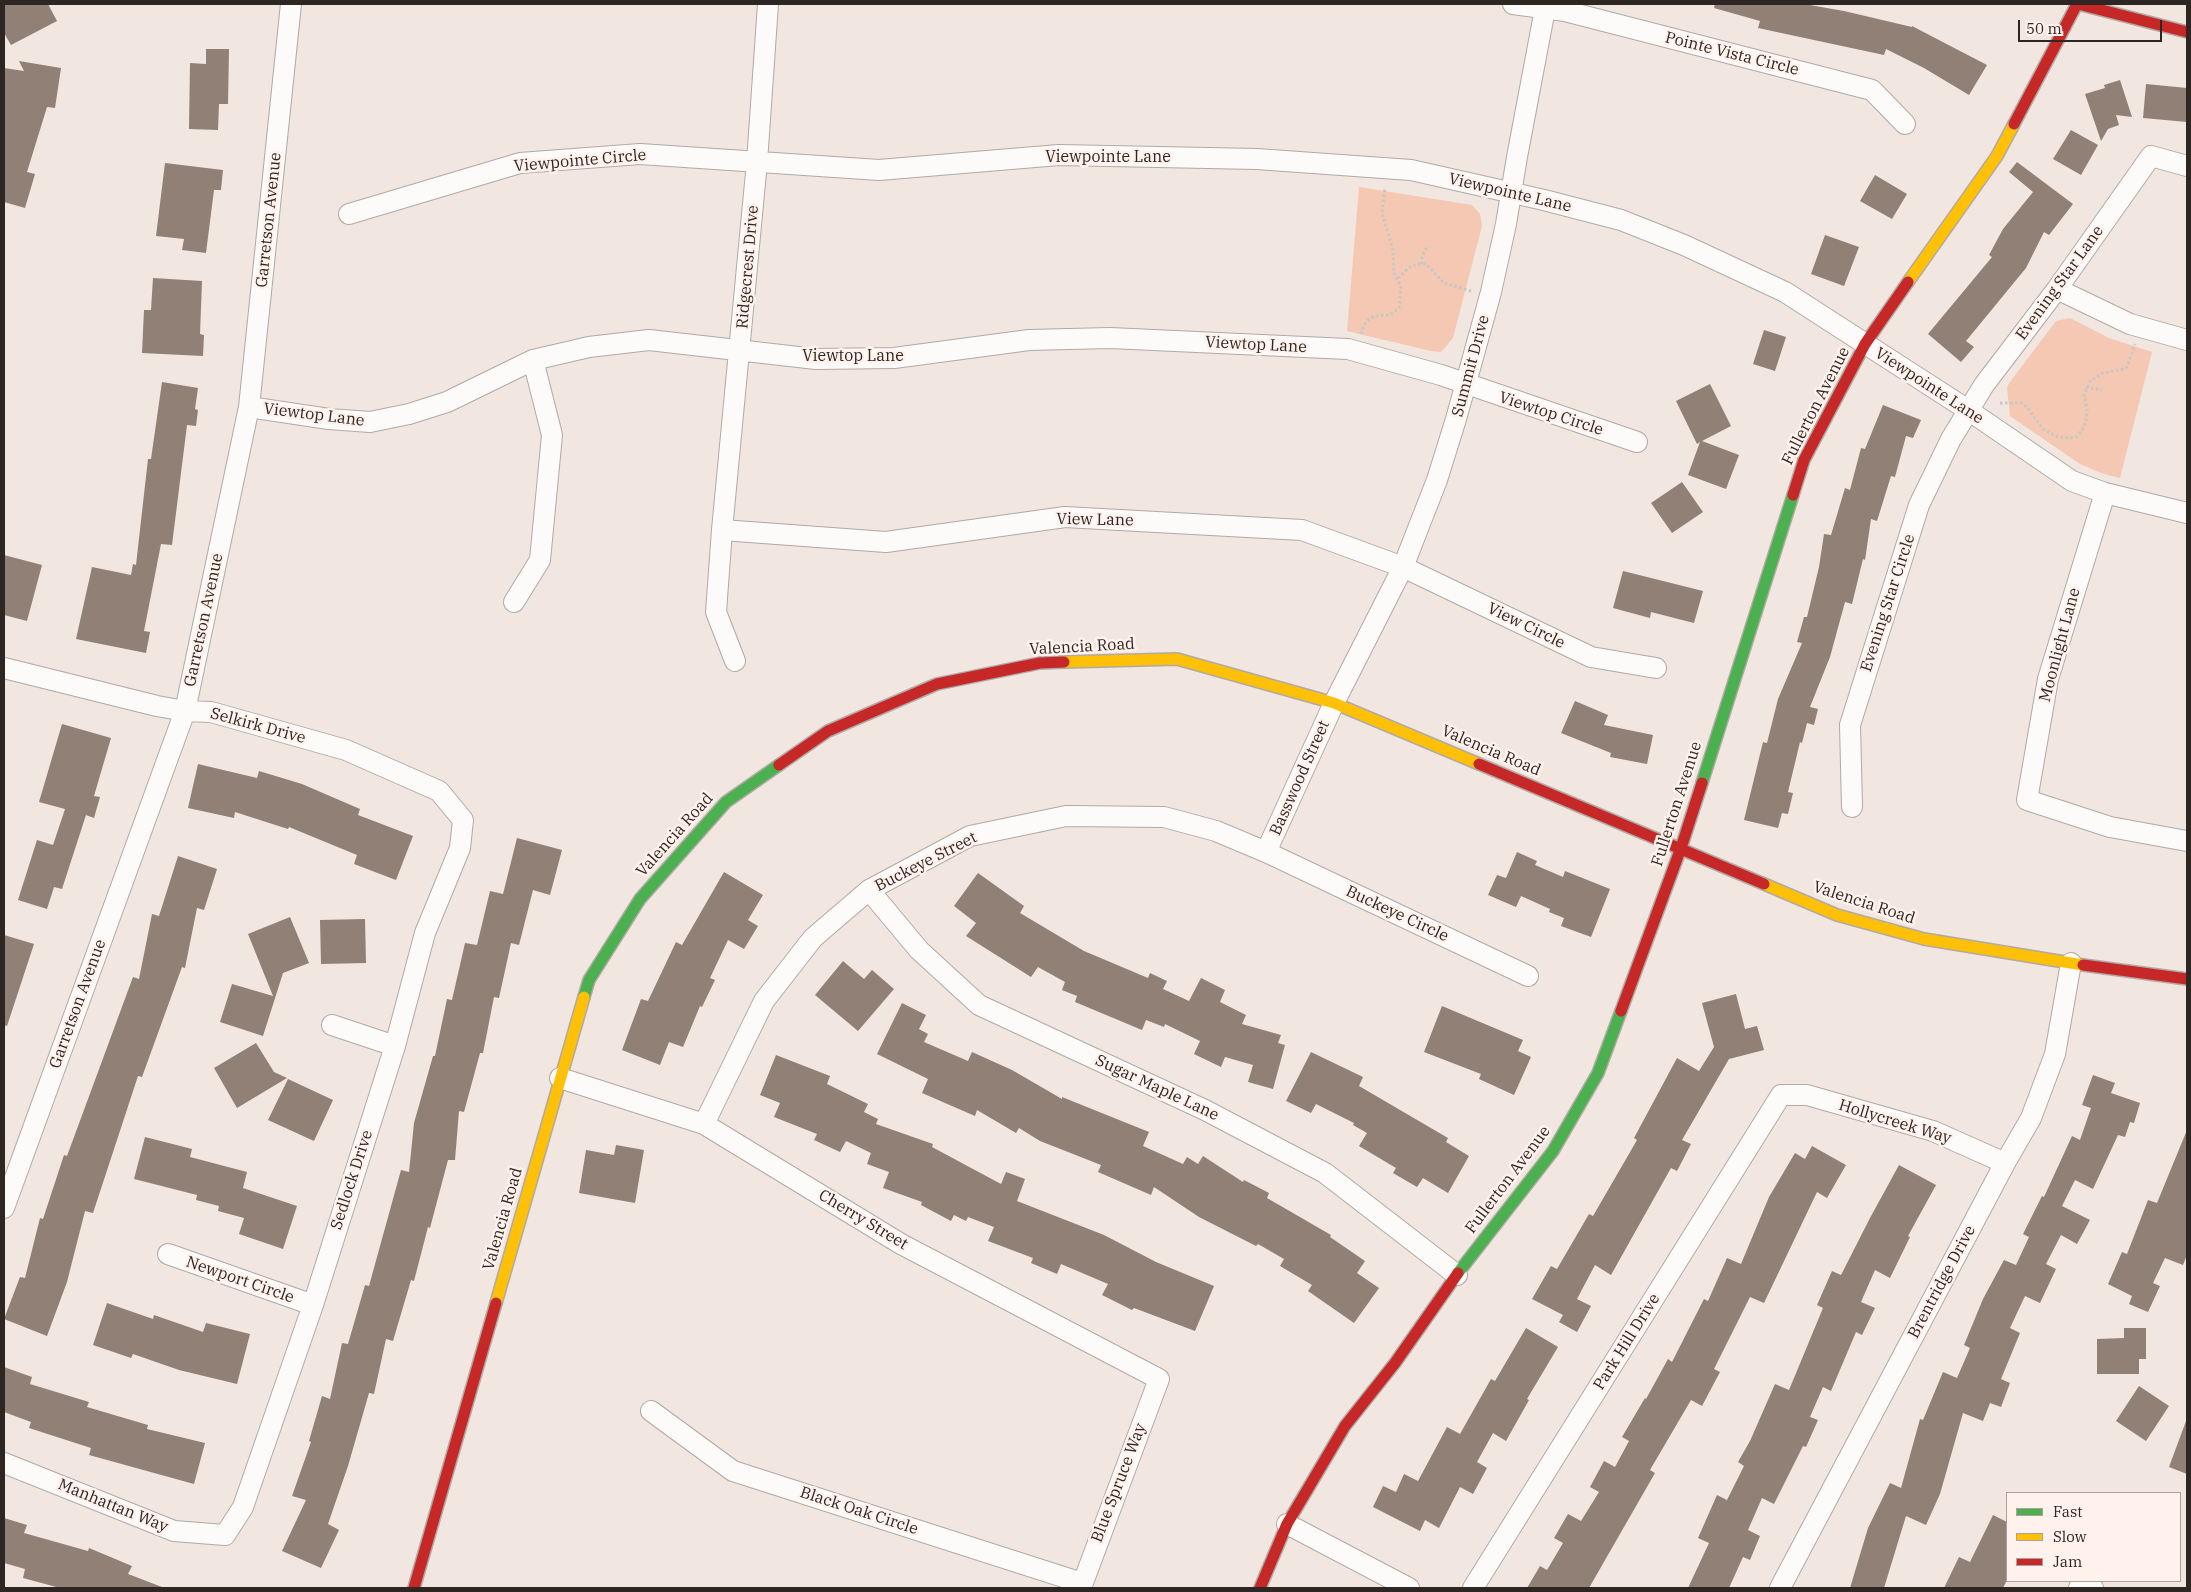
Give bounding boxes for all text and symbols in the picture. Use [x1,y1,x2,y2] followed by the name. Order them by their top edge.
[2021,10,2165,42] scale bar
[2026,19,2062,38] text: 50 m
[1663,28,1801,80] street label: Pointe Vista Circle
[513,146,647,176] street label: Viewpointe Circle
[1045,147,1171,167] street label: Viewpointe Lane
[252,151,286,289] street label: Garretson Avenue
[1447,170,1573,216] street label: Viewpointe Lane
[733,204,763,330] street label: Ridgecrest Drive
[2012,222,2108,344] street label: Evening Star Lane
[1448,313,1494,419] street label: Summit Drive
[1205,333,1307,357] street label: Viewtop Lane
[1778,344,1854,468] street label: Fullerton Avenue
[1871,344,1987,428] street label: Viewpointe Lane
[802,346,904,366] street label: Viewtop Lane
[1496,388,1606,440] street label: Viewtop Circle
[262,399,366,431] street label: Viewtop Lane
[1056,510,1134,530] street label: View Lane
[1857,532,1919,674] street label: Evening Star Circle
[180,552,228,688] street label: Garretson Avenue
[2036,586,2084,704] street label: Moonlight Lane
[1484,599,1568,653] street label: View Circle
[1029,635,1135,659] street label: Valencia Road
[208,704,308,748] street label: Selkirk Drive
[1266,717,1334,839] street label: Basswood Street
[1439,721,1543,781] street label: Valencia Road
[1648,739,1706,869] street label: Fullerton Avenue
[632,789,718,881] street label: Valencia Road
[872,828,980,896] street label: Buckeye Street
[1811,878,1917,928] street label: Valencia Road
[1343,882,1451,946] street label: Buckeye Circle
[46,937,110,1071] street label: Garretson Avenue
[1092,1051,1222,1125] street label: Sugar Maple Lane
[1836,1096,1954,1148] street label: Hollycreek Way
[1461,1122,1555,1238] street label: Fullerton Avenue
[327,1128,377,1232] street label: Sedlock Drive
[479,1165,527,1273] street label: Valencia Road
[815,1186,911,1254] street label: Cherry Street
[1904,1222,1980,1342] street label: Brentridge Drive
[183,1253,297,1307] street label: Newport Circle
[1590,1290,1664,1394] street label: Park Hill Drive
[1087,1421,1151,1545] street label: Blue Spruce Way
[55,1475,171,1537] street label: Manhattan Way
[798,1483,920,1539] street label: Black Oak Circle
[2006,1492,2181,1582] legend
[2053,1502,2083,1521] text: Fast
[2053,1527,2086,1546] text: Slow
[2053,1552,2082,1571] text: Jam

